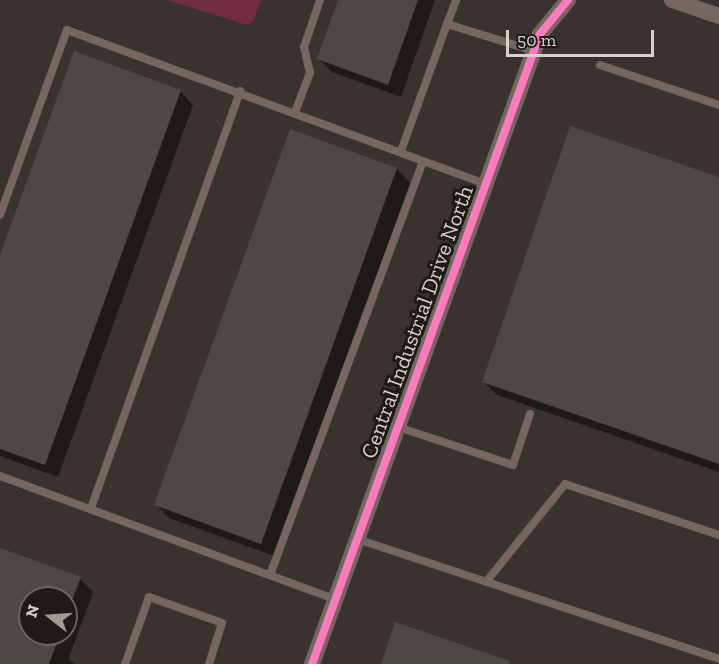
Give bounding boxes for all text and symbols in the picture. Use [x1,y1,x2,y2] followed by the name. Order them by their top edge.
[509,18,658,56] scale bar
[517,29,556,51] text: 50 m
[355,182,479,462] street label: Central Industrial Drive North
[18,586,78,646] north arrow
[21,603,43,620] text: N

